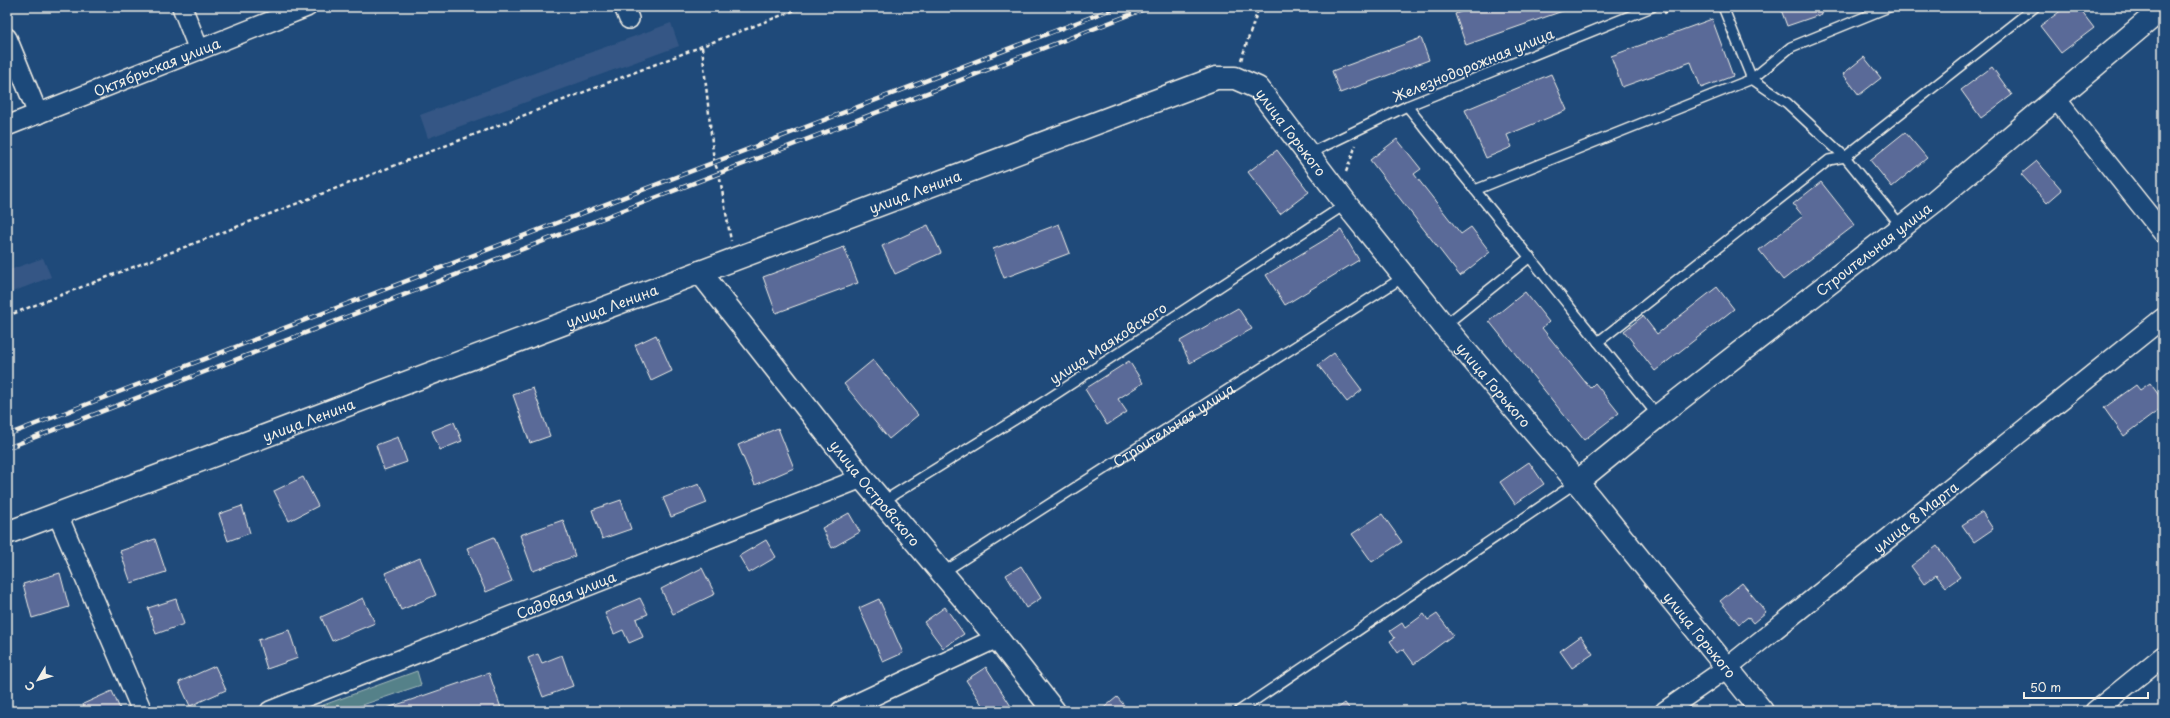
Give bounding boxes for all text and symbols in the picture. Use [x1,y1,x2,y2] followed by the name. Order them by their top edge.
[1389,23,1557,107] street label: Железнодорожная улица
[90,32,223,101] street label: Октябрьская улица
[1251,84,1332,180] street label: улица Горького
[866,164,964,218] street label: улица Ленина
[1811,197,1936,301] street label: Строительная улица
[562,278,661,332] street label: улица Ленина
[1045,297,1171,389] street label: улица Маяковского
[1452,338,1536,432] street label: улица Горького
[1108,377,1239,472] street label: Строительная улица
[259,393,358,447] street label: улица Ленина
[825,435,926,551] street label: улица Островского
[1868,476,1963,557] street label: улица 8 Марта
[513,565,619,624] street label: Садовая улица
[1659,587,1742,682] street label: улица Горького
[18,660,58,700] north arrow
[2024,674,2148,700] scale bar
[20,678,39,695] text: С
[2030,678,2061,696] text: 50 m

